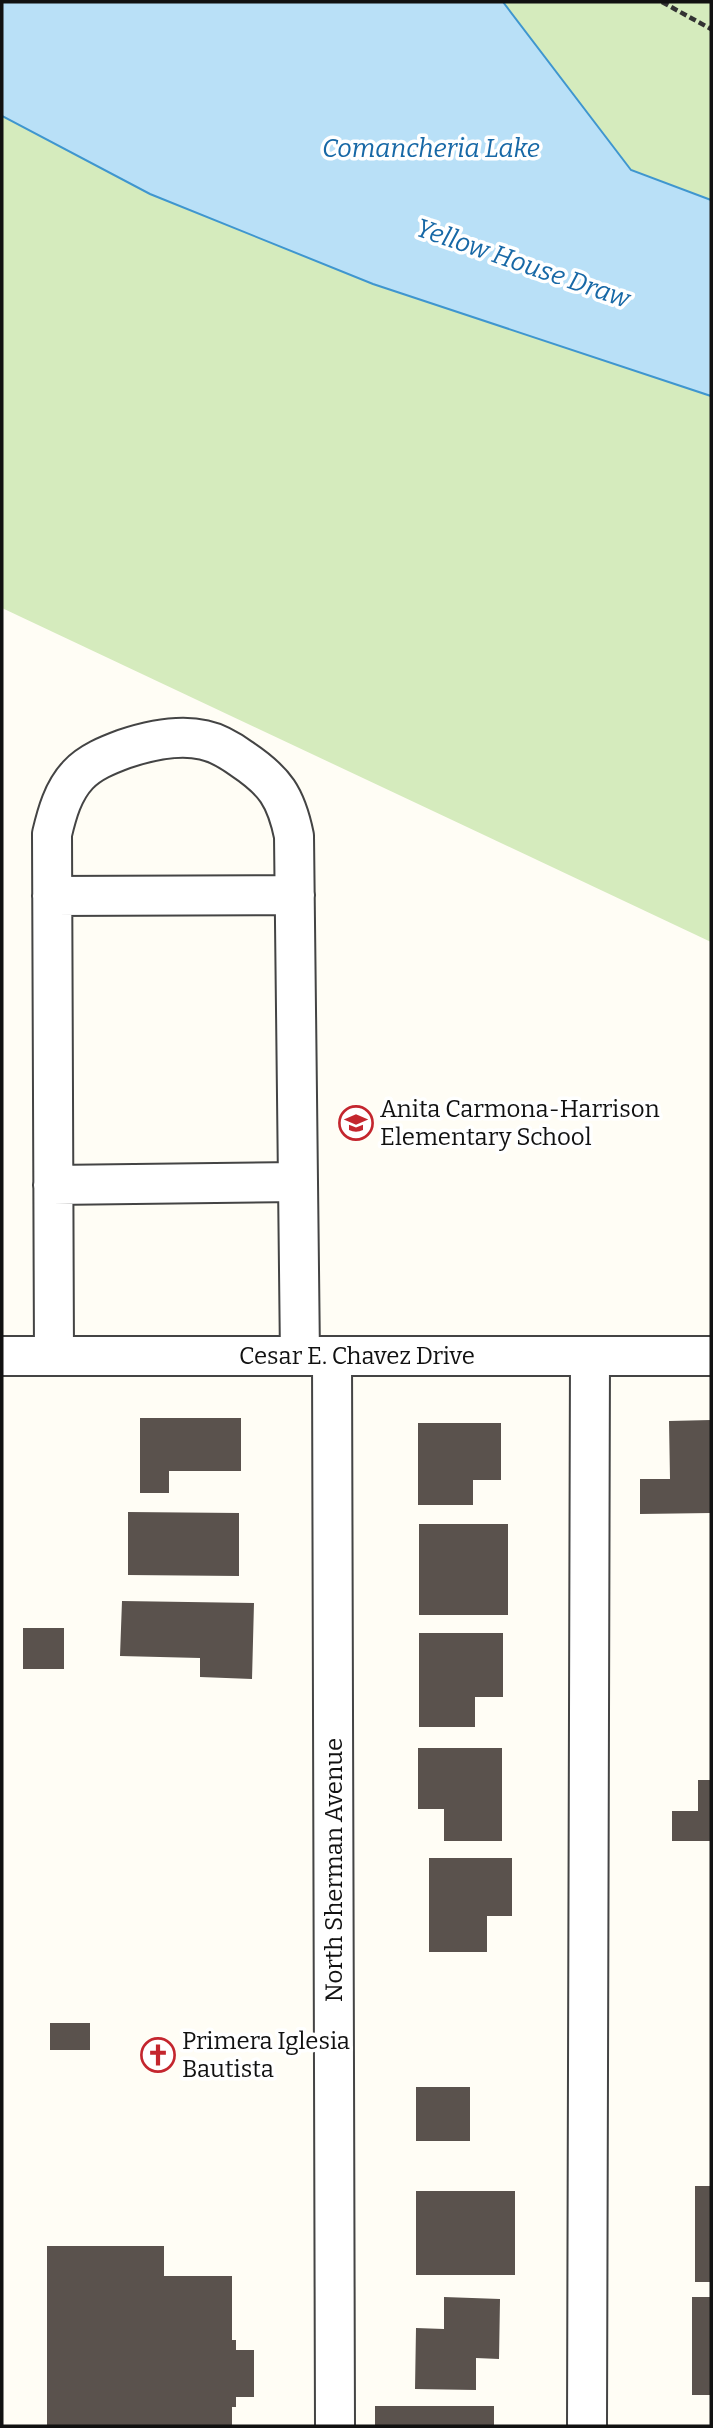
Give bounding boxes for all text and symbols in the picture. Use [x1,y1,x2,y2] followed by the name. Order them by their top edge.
[322,133,540,164] water label: Comancheria Lake
[412,212,636,315] water label: Yellow House Draw
[380,1095,660,1151] place label: Anita Carmona-Harrison Elementary School
[337,1104,375,1142] school or university icon: Anita Carmona-Harrison Elementary School
[239,1342,475,1370] street label: Cesar E. Chavez Drive
[320,1738,348,2002] street label: North Sherman Avenue
[182,2027,350,2083] place label: Primera Iglesia Bautista
[139,2036,177,2074] church icon: Primera Iglesia Bautista

